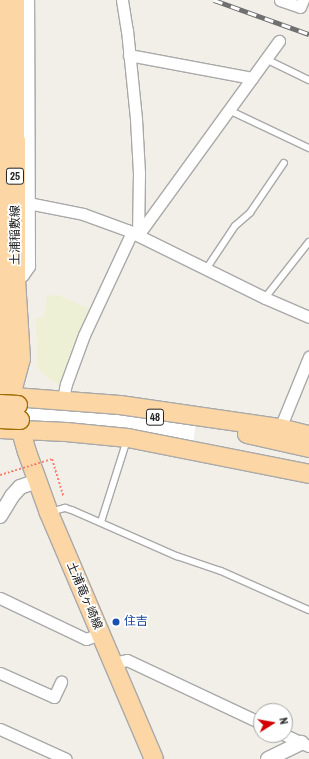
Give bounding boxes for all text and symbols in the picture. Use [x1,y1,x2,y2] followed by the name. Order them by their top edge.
[5,167,25,185] road number: 25
[9,205,23,265] street label: 土浦稲敷線
[145,408,165,426] road number: 48
[63,560,105,632] street label: 土浦竜ヶ崎線
[124,615,148,629] place label: 住吉
[111,617,121,627] marker: 住吉
[253,703,293,743] north arrow
[276,716,291,725] text: N

